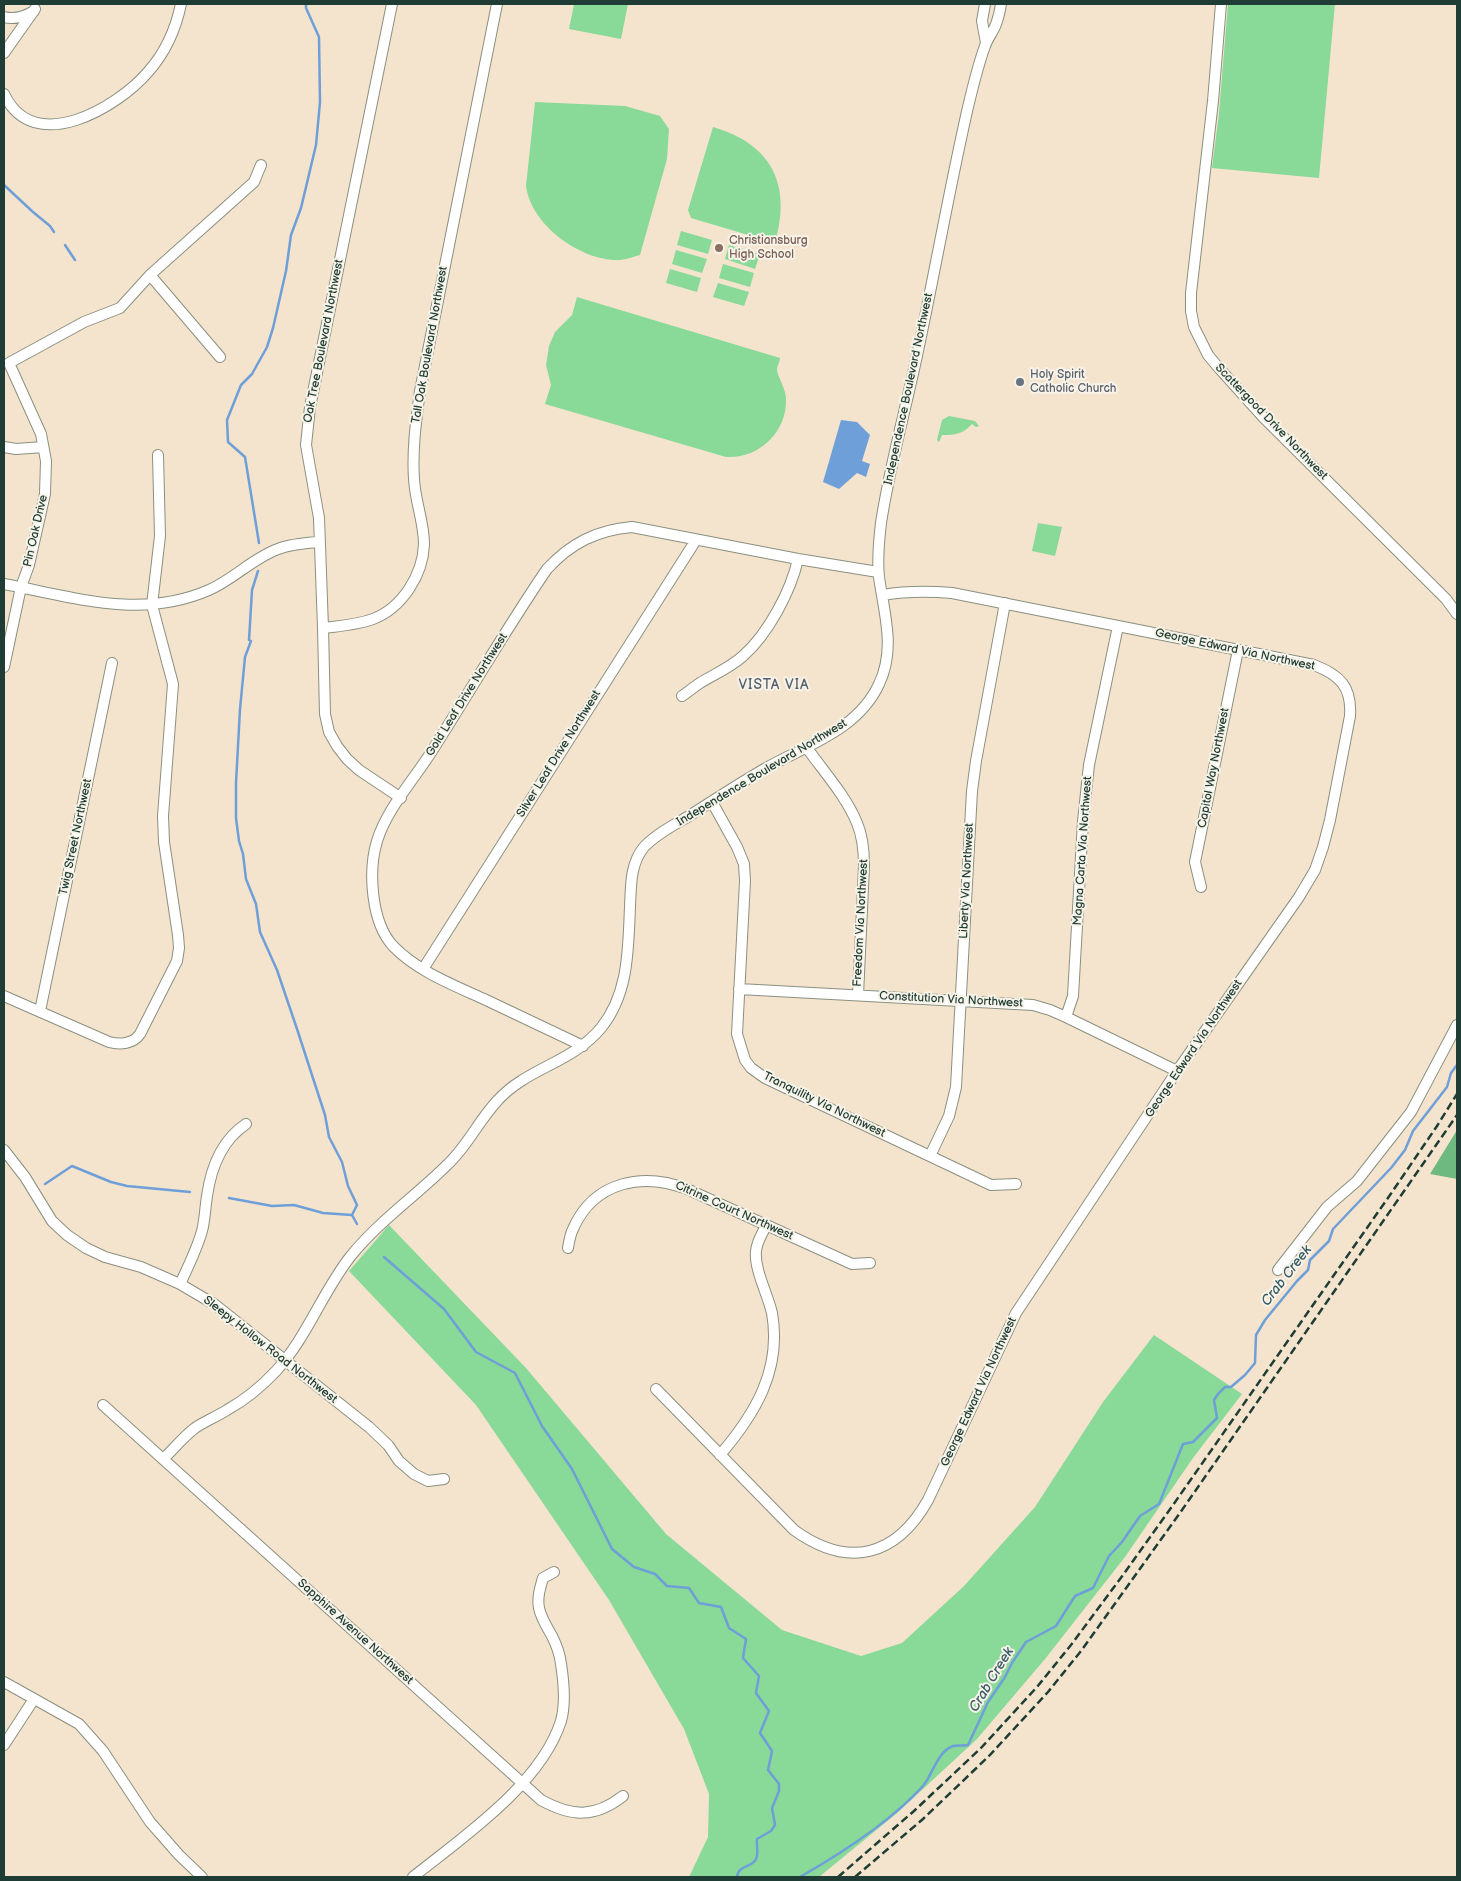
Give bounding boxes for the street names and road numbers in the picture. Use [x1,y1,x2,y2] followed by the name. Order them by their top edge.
[301,258,347,424] street label: Oak Tree Boulevard Northwest
[409,265,451,425] street label: Tall Oak Boulevard Northwest
[882,292,936,486] street label: Independence Boulevard Northwest
[1212,361,1330,483] street label: Scattergood Drive Northwest
[21,494,51,568] street label: Pin Oak Drive
[1154,626,1316,674] street label: George Edward Via Northwest
[423,631,511,759] street label: Gold Leaf Drive Northwest
[514,688,604,820] street label: Silver Leaf Drive Northwest
[1195,707,1233,829] street label: Capitol Way Northwest
[674,716,850,830] street label: Independence Boulevard Northwest
[1071,776,1095,926] street label: Magna Carta Via Northwest
[57,778,95,896] street label: Twig Street Northwest
[957,823,977,939] street label: Liberty Via Northwest
[850,859,872,987] street label: Freedom Via Northwest
[1142,977,1246,1121] street label: George Edward Via Northwest
[879,989,1023,1011] street label: Constitution Via Northwest
[761,1069,887,1141] street label: Tranquility Via Northwest
[673,1178,795,1244] street label: Citrine Court Northwest
[200,1293,340,1407] street label: Sleepy Hollow Road Northwest
[938,1315,1020,1469] street label: George Edward Via Northwest
[294,1576,416,1688] street label: Sapphire Avenue Northwest

